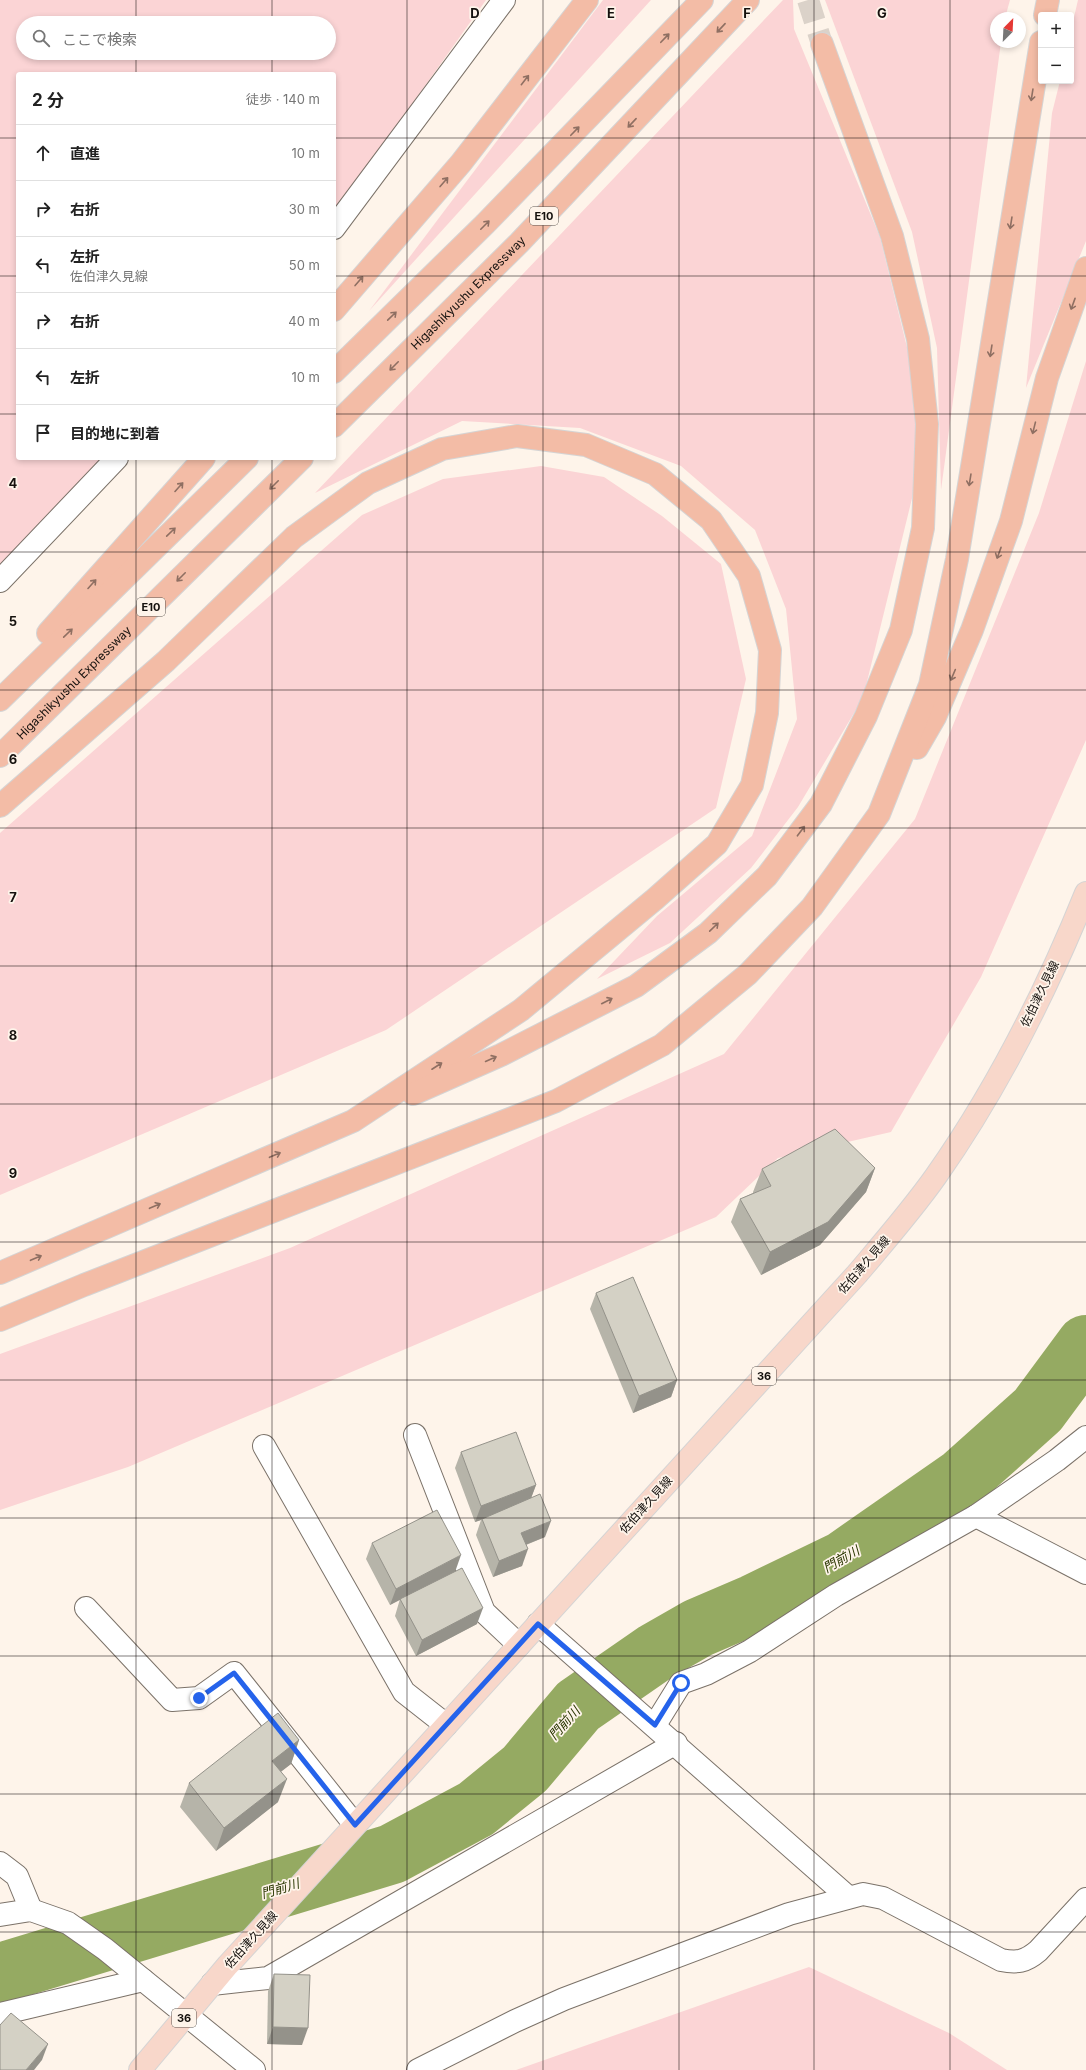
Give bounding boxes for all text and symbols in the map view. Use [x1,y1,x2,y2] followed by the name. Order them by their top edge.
[470,5,480,21] text: D
[607,5,615,21] text: E
[743,5,751,21] text: F
[877,5,887,21] text: G
[990,12,1026,48] north arrow
[1038,12,1074,84] map controls
[1038,12,1074,48] button: +
[16,16,336,60] search box
[717,23,726,33] one-way arrow
[30,27,52,49] icon: search
[62,30,137,49] text: ここで検索
[660,33,670,43] one-way arrow
[1038,48,1074,84] button: −
[521,75,529,86] one-way arrow
[1028,88,1036,101] one-way arrow
[32,90,64,110] text: 2 分
[246,91,320,107] text: 徒歩 · 140 m
[627,118,637,128] one-way arrow
[570,126,580,136] one-way arrow
[32,142,54,164] icon: ahead
[70,144,100,163] text: 直進
[291,145,320,161] text: 10 m
[440,177,449,187] one-way arrow
[32,198,54,220] icon: right
[70,200,100,219] text: 右折
[289,201,320,217] text: 30 m
[530,207,558,225] road number: E10
[1007,216,1015,229] one-way arrow
[480,220,490,230] one-way arrow
[408,233,529,353] street label: Higashikyushu Expressway
[70,247,100,266] text: 左折
[32,254,54,276] icon: left
[289,257,320,273] text: 50 m
[70,268,148,284] text: 佐伯津久見線
[355,275,364,286] one-way arrow
[1069,298,1076,311] one-way arrow
[32,310,54,332] icon: right
[387,311,397,321] one-way arrow
[70,312,100,331] text: 右折
[288,313,320,329] text: 40 m
[986,344,994,357] one-way arrow
[389,361,399,371] one-way arrow
[32,366,54,388] icon: left
[70,368,100,387] text: 左折
[291,369,320,385] text: 10 m
[1030,421,1037,434] one-way arrow
[32,422,54,444] icon: arrive
[70,424,160,443] text: 目的地に到着
[966,473,974,486] one-way arrow
[9,475,18,491] text: 4
[269,480,279,490] one-way arrow
[174,482,183,492] one-way arrow
[166,527,176,537] one-way arrow
[995,547,1003,559] one-way arrow
[176,572,186,582] one-way arrow
[88,579,97,589] one-way arrow
[137,598,165,616] road number: E10
[9,613,17,629] text: 5
[13,623,134,742] street label: Higashikyushu Expressway
[63,628,73,638] one-way arrow
[949,668,956,680] one-way arrow
[9,751,17,767] text: 6
[797,826,805,837] one-way arrow
[9,889,17,905] text: 7
[709,922,719,932] one-way arrow
[1017,958,1062,1029] street label: 佐伯津久見線
[601,997,613,1004] one-way arrow
[9,1027,17,1043] text: 8
[485,1055,497,1063] one-way arrow
[431,1062,442,1070] one-way arrow
[268,1151,280,1158] one-way arrow
[9,1165,17,1181] text: 9
[149,1202,161,1210] one-way arrow
[834,1233,893,1297] street label: 佐伯津久見線
[29,1254,41,1261] one-way arrow
[752,1367,776,1385] road number: 36
[616,1473,675,1536] street label: 佐伯津久見線
[820,1541,864,1576] water label: 門前川
[672,1674,690,1692] route start
[190,1689,208,1707] route end
[545,1702,584,1743] water label: 門前川
[259,1874,303,1901] water label: 門前川
[221,1908,280,1971] street label: 佐伯津久見線
[172,2009,196,2027] road number: 36

